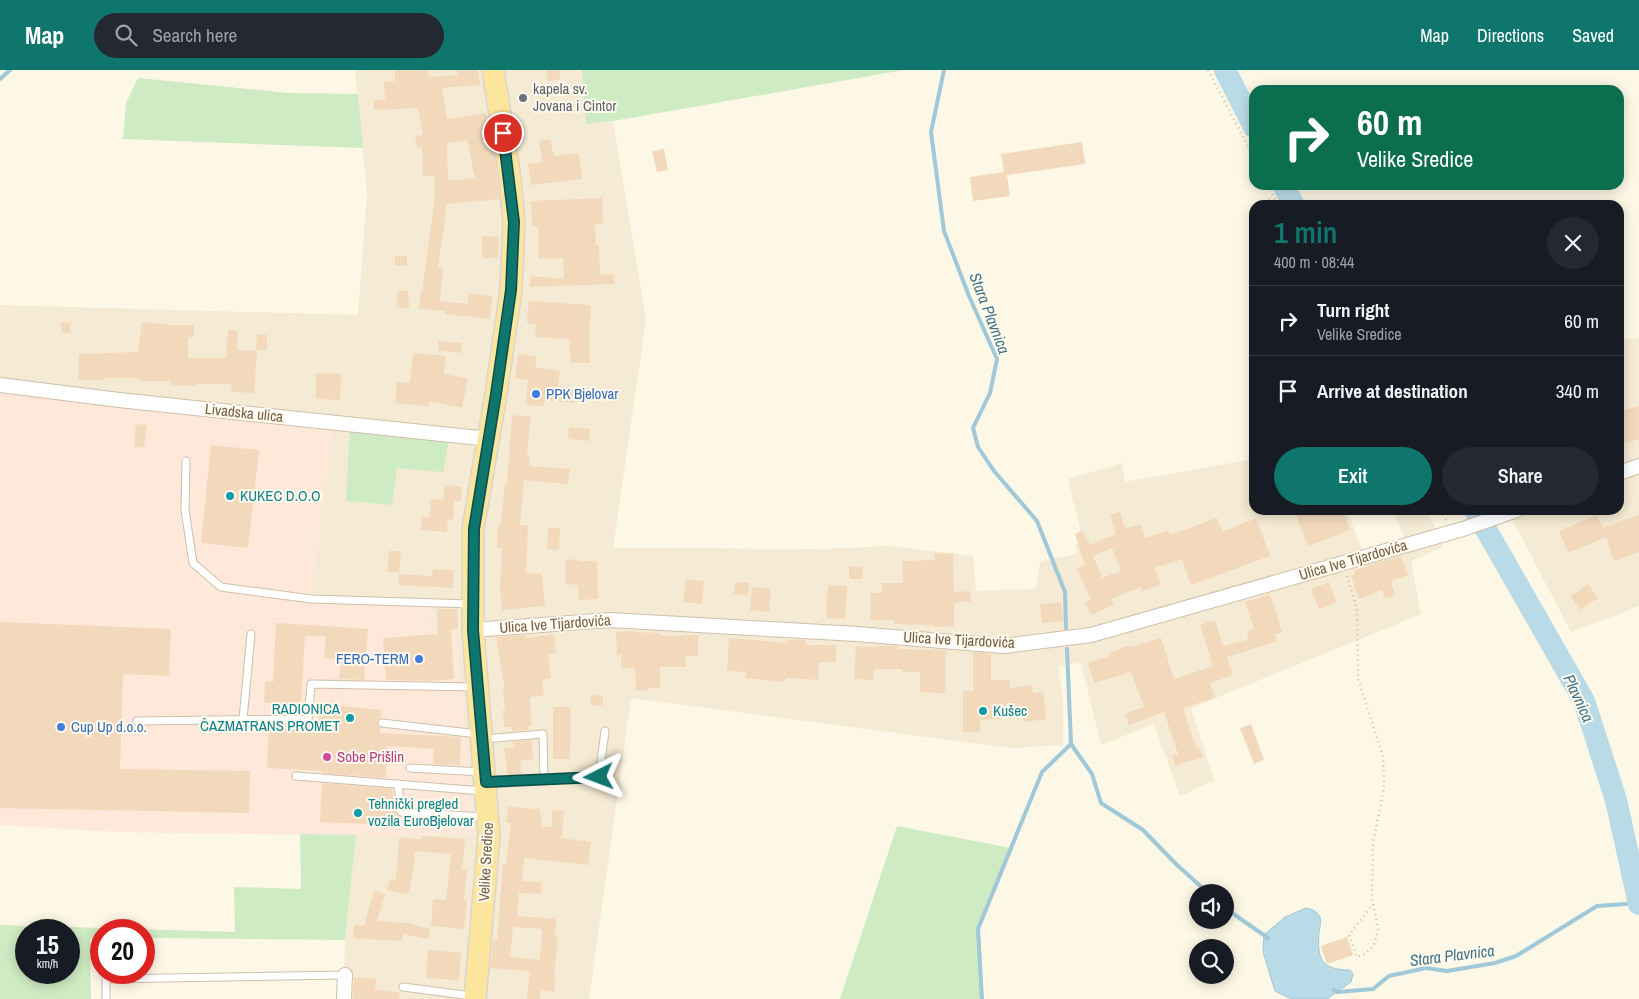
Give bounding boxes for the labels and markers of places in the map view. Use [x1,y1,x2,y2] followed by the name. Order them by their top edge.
[533,78,616,116] place label: kapela sv. Jovana i Cintor
[517,92,529,104] marker: kapela sv. Jovana i Cintor
[482,112,524,154] pin
[546,383,618,404] place label: PPK Bjelovar
[530,388,542,400] marker: PPK Bjelovar
[240,485,321,506] place label: KUKEC D.O.O
[224,490,236,502] marker: KUKEC D.O.O
[336,648,409,669] place label: FERO-TERM
[413,653,425,665] marker: FERO-TERM
[200,698,341,736] place label: RADIONICA ČAZMATRANS PROMET
[993,700,1027,721] place label: Kušec
[977,705,989,717] marker: Kušec
[344,712,356,724] marker: RADIONICA ČAZMATRANS PROMET
[71,716,147,737] place label: Cup Up d.o.o.
[55,721,67,733] marker: Cup Up d.o.o.
[337,746,404,767] place label: Sobe Prišlin
[321,751,333,763] marker: Sobe Prišlin
[368,793,474,831] place label: Tehnički pregled vozila EuroBjelovar
[352,807,364,819] marker: Tehnički pregled vozila EuroBjelovar

